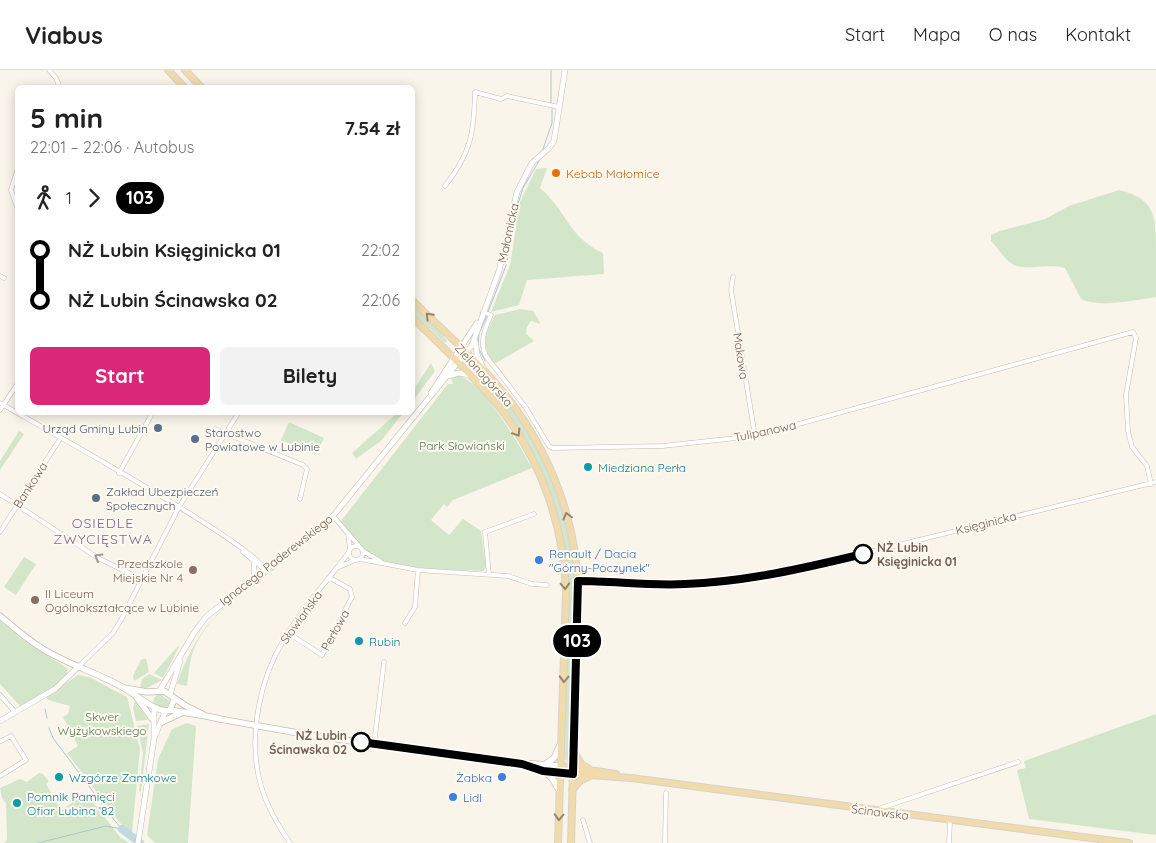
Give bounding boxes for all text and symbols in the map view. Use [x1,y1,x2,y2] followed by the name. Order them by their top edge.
[25,20,103,50] text: Viabus
[845,23,885,46] text: Start
[913,23,961,46] text: Mapa
[989,23,1037,46] text: O nas
[1065,23,1131,46] text: Kontakt
[30,100,103,135] text: 5 min
[344,116,400,140] text: 7.54 zł
[30,137,194,157] text: 22:01 – 22:06 · Autobus
[566,166,660,181] place label: Kebab Małomice
[550,167,562,179] marker: Kebab Małomice
[30,184,58,212] icon: walk
[80,184,108,212] icon: forward
[126,186,154,209] text: 103
[66,188,72,208] text: 1
[494,202,522,264] street label: Małomicka
[68,238,281,262] text: NŻ Lubin Księginicka 01
[361,240,400,260] text: 22:02
[68,288,277,312] text: NŻ Lubin Ścinawska 02
[361,290,400,310] text: 22:06
[426,313,435,322] one-way arrow
[730,332,752,380] street label: Makowa
[452,340,516,410] street label: Zielonogórska
[30,347,210,405] button: Start
[220,347,400,405] button: Bilety
[733,417,797,445] street label: Tulipanowa
[42,421,148,436] place label: Urząd Gminy Lubin
[152,422,164,434] marker: Urząd Gminy Lubin
[205,425,320,454] place label: Starostwo Powiatowe w Lubinie
[510,427,520,436] one-way arrow
[189,433,201,445] marker: Starostwo Powiatowe w Lubinie
[419,438,505,453] park label: Park Słowiański
[10,459,50,511] street label: Bankowa
[598,460,686,475] place label: Miedziana Perła
[582,461,594,473] marker: Miedziana Perła
[106,484,219,513] place label: Zakład Ubezpieczeń Społecznych
[90,492,102,504] marker: Zakład Ubezpieczeń Społecznych
[954,508,1018,538] street label: Księginicka
[216,511,336,609] street label: Ignacego Paderewskiego
[562,513,572,521] one-way arrow
[53,514,153,548] district label: OSIEDLE ZWYCIĘSTWA
[877,540,957,569] place label: NŻ Lubin Księginicka 01
[853,544,873,564] marker: NŻ Lubin Księginicka 01
[549,546,650,575] place label: Renault / Dacia "Górny-Poczynek"
[94,553,103,563] one-way arrow
[533,554,545,566] marker: Renault / Dacia "Górny-Poczynek"
[113,556,183,585] place label: Przedszkole Miejskie Nr 4
[187,564,199,576] marker: Przedszkole Miejskie Nr 4
[560,582,571,590] one-way arrow
[45,586,199,615] place label: II Liceum Ogólnokształcące w Lubinie
[277,588,325,646] street label: Słowiańska
[29,594,41,606] marker: II Liceum Ogólnokształcące w Lubinie
[318,607,352,653] street label: Perłowa
[548,625,606,657] line badge: 103
[563,629,591,652] text: 103
[369,634,401,649] place label: Rubin
[353,635,365,647] marker: Rubin
[558,675,569,683] one-way arrow
[57,709,147,738] park label: Skwer Wyżykowskiego
[269,728,347,757] place label: NŻ Lubin Ścinawska 02
[351,732,371,752] marker: NŻ Lubin Ścinawska 02
[69,770,177,785] place label: Wzgórze Zamkowe
[456,770,492,785] place label: Żabka
[53,771,65,783] marker: Wzgórze Zamkowe
[496,771,508,783] marker: Żabka
[27,789,115,818] place label: Pomnik Pamięci Ofiar Lubina ’82
[463,790,482,805] place label: Lidl
[447,791,459,803] marker: Lidl
[11,797,23,809] marker: Pomnik Pamięci Ofiar Lubina ’82
[850,801,910,823] street label: Ścinawska
[554,814,564,821] one-way arrow

